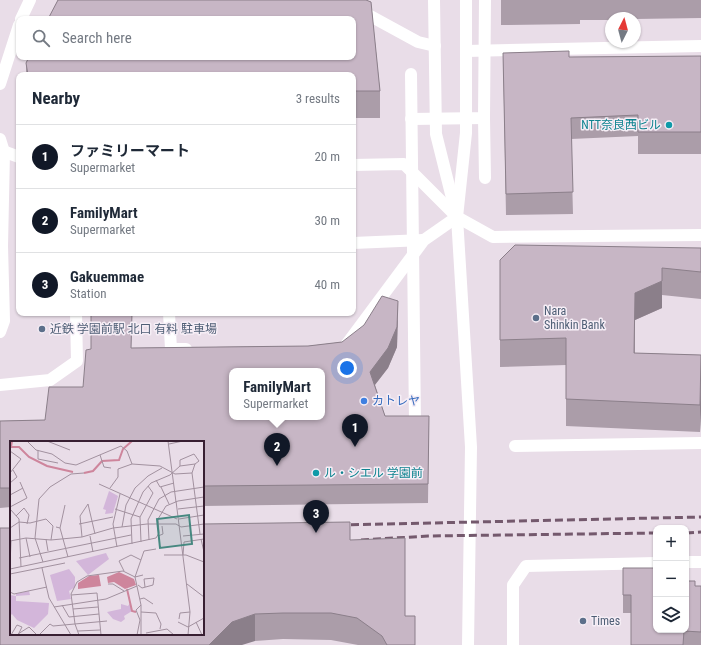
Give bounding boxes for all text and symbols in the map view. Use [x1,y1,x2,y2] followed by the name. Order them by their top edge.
[605,12,641,48] north arrow
[16,16,356,60] search box
[30,27,52,49] icon: search
[62,29,132,47] text: Search here
[32,88,80,108] text: Nearby
[296,91,340,106] text: 3 results
[581,118,661,132] place label: NTT奈良西ビル
[664,120,674,130] marker: NTT奈良西ビル
[70,142,190,160] text: ファミリーマート
[42,149,48,164] text: 1
[314,149,340,164] text: 20 m
[70,160,135,175] text: Supermarket
[70,204,138,222] text: FamilyMart
[42,213,48,228] text: 2
[314,213,340,228] text: 30 m
[70,222,135,237] text: Supermarket
[70,268,144,286] text: Gakuemmae
[42,277,48,292] text: 3
[314,277,340,292] text: 40 m
[70,286,106,301] text: Station
[544,304,605,332] place label: Nara Shinkin Bank
[531,313,541,323] marker: Nara Shinkin Bank
[50,322,217,336] place label: 近鉄 学園前駅 北口 有料 駐車場
[37,324,47,334] marker: 近鉄 学園前駅 北口 有料 駐車場
[337,358,357,378] your location
[229,368,325,420] popup
[243,378,311,396] text: FamilyMart
[372,394,420,408] place label: カトレヤ
[243,396,308,411] text: Supermarket
[359,396,369,406] marker: カトレヤ
[342,414,368,447] pin: 1
[264,433,290,466] pin: 2
[10,441,204,635] inset map
[324,466,423,480] place label: ル・シエル 学園前
[311,468,321,478] marker: ル・シエル 学園前
[303,500,329,533] pin: 3
[653,525,689,633] map controls
[653,525,689,561] button: +
[653,561,689,597] button: −
[653,597,689,633] button: layers
[591,614,620,628] place label: Times
[578,616,588,626] marker: Times

